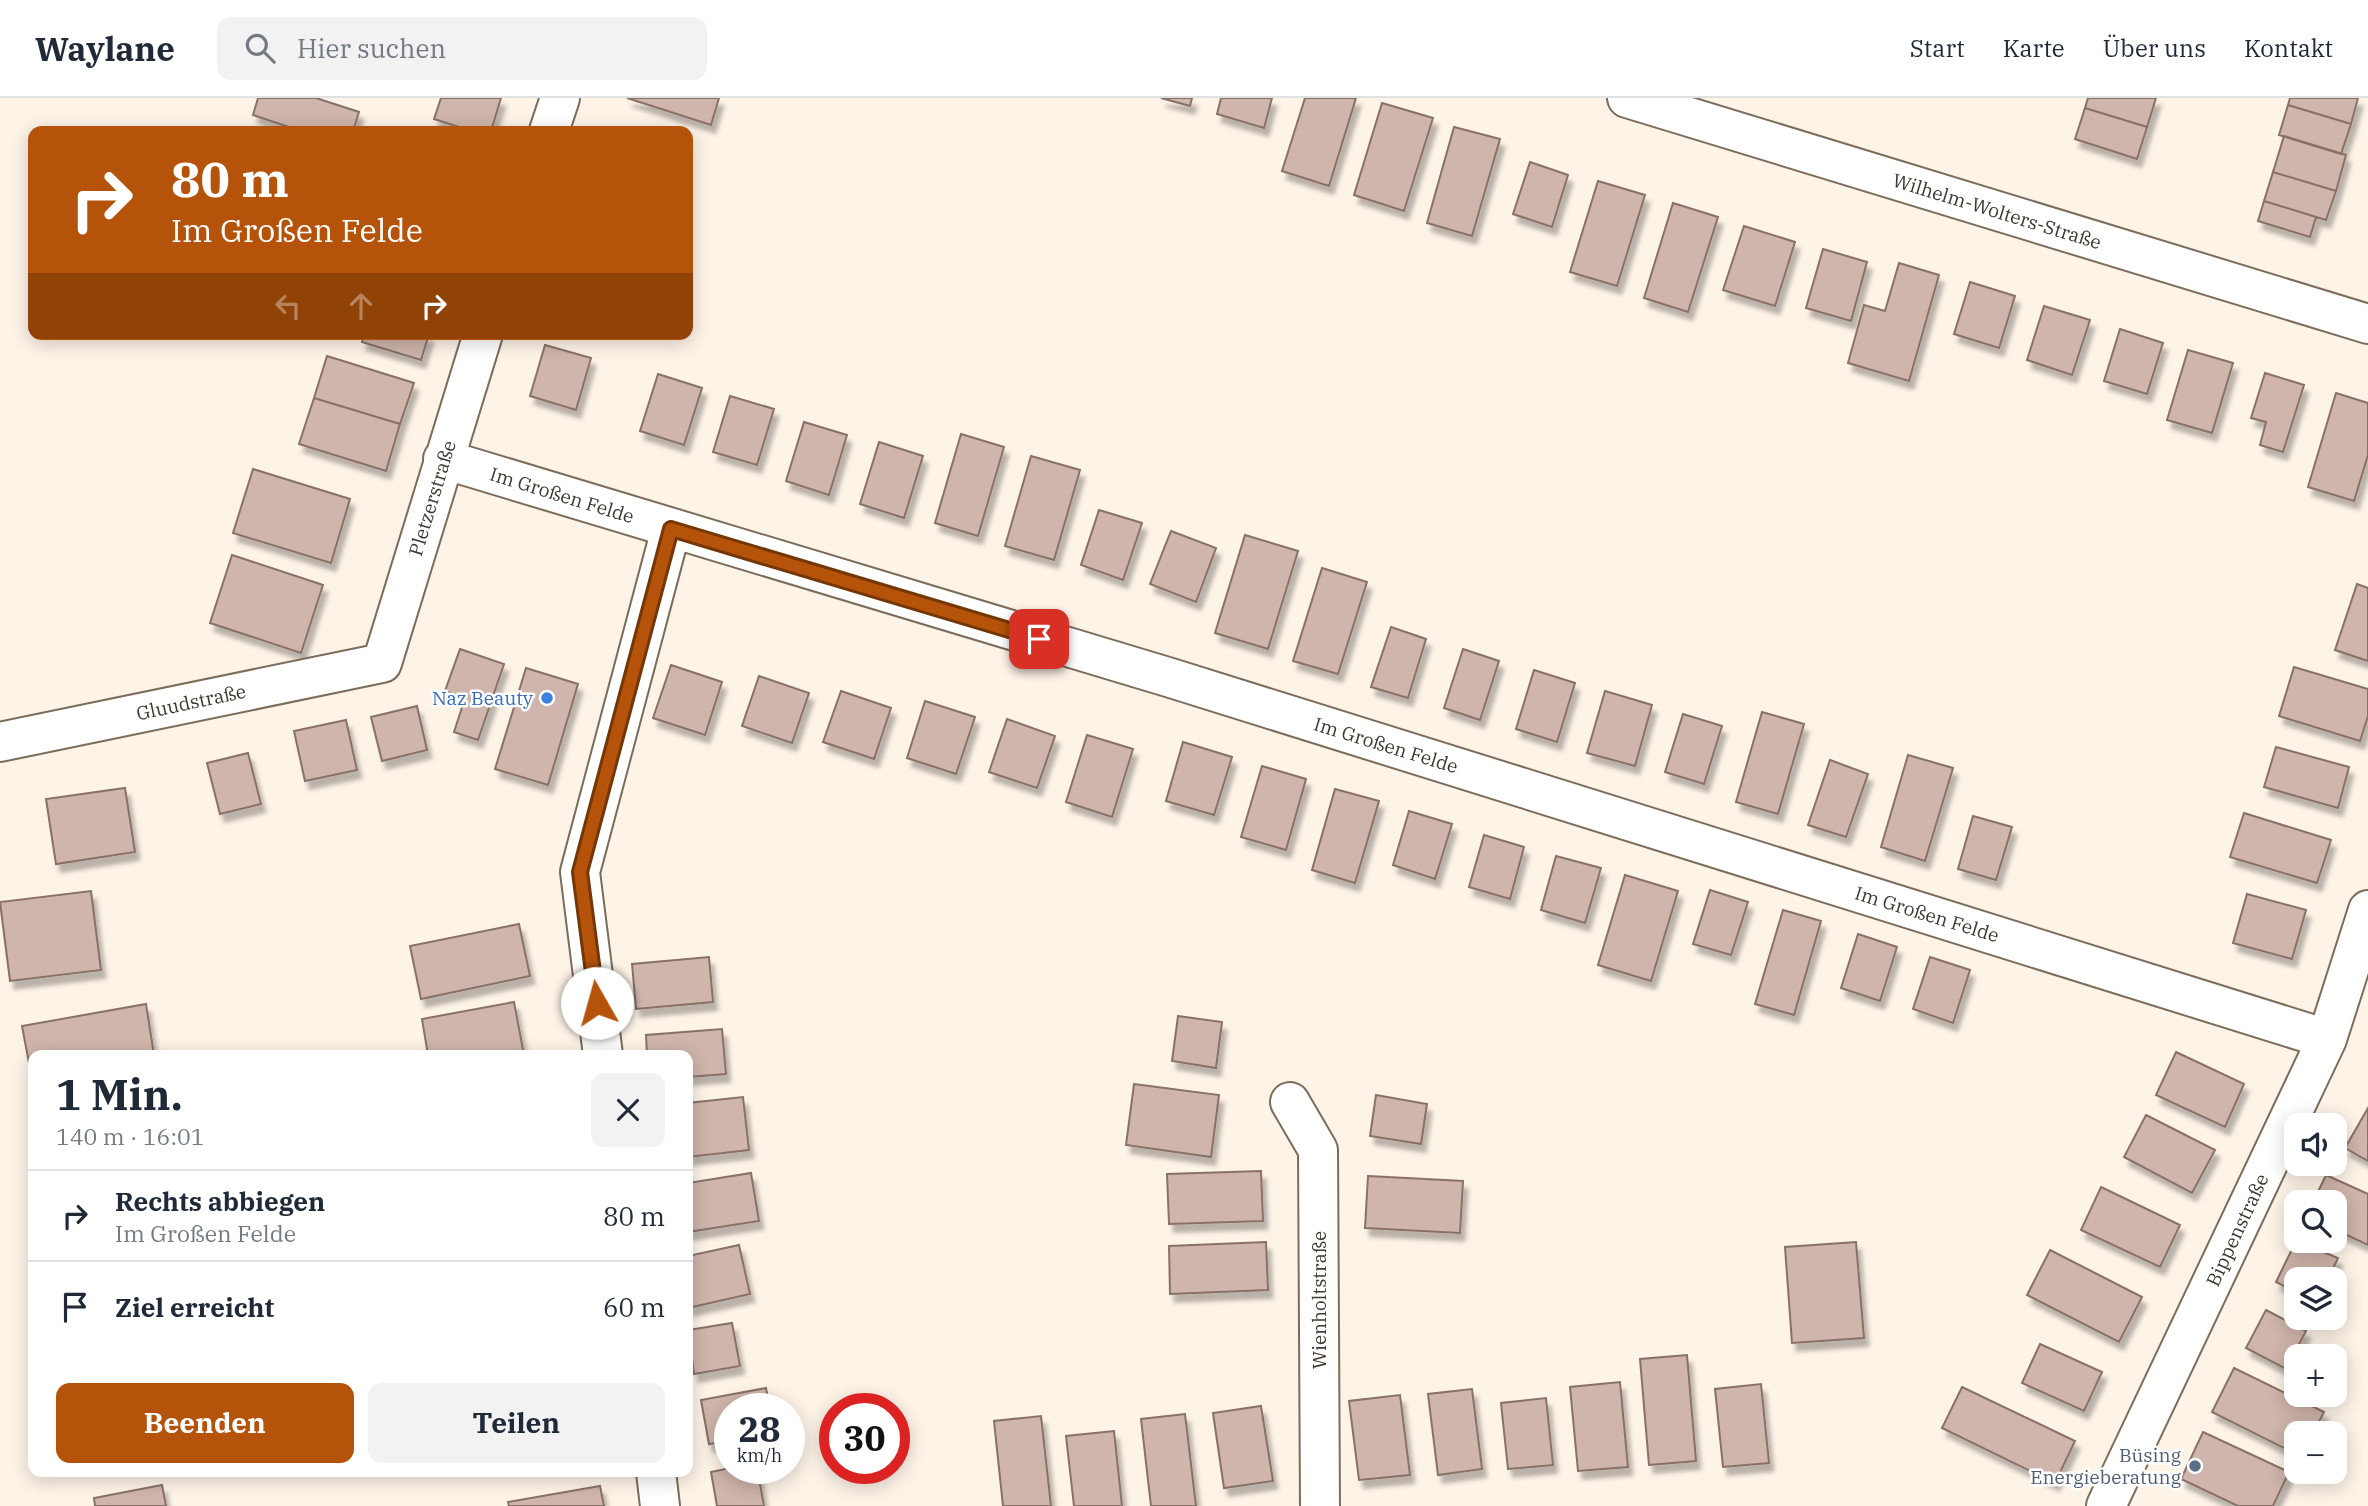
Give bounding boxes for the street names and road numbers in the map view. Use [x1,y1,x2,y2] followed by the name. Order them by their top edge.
[1890,168,2104,254] street label: Wilhelm-Wolters-Straße
[403,437,461,559] street label: Pletzerstraße
[487,462,637,528] street label: Im Großen Felde
[134,679,248,725] street label: Gluudstraße
[1311,712,1461,778] street label: Im Großen Felde
[1852,881,2002,947] street label: Im Großen Felde
[2200,1170,2274,1290] street label: Bippenstraße
[1307,1231,1331,1369] street label: Wienholtstraße

